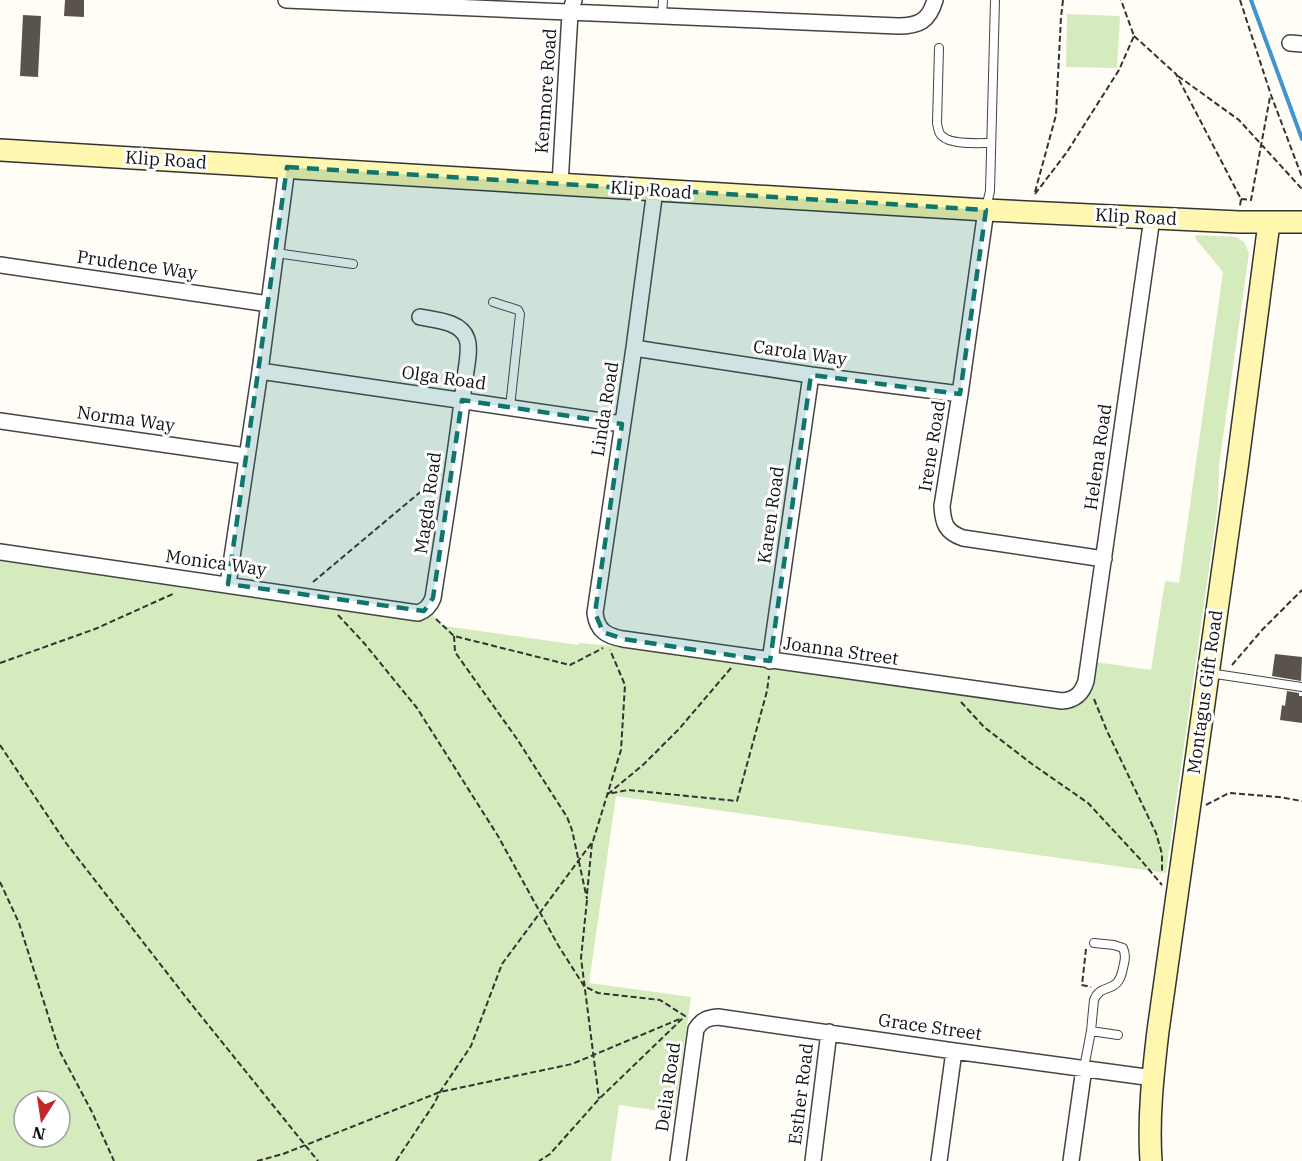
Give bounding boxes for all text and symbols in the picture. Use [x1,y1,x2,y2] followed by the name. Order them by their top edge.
[530,28,561,154] street label: Kenmore Road
[124,145,208,174] street label: Klip Road
[609,175,693,204] street label: Klip Road
[1095,203,1178,230] street label: Klip Road
[75,245,199,284] street label: Prudence Way
[752,335,849,371] street label: Carola Way
[400,360,488,395] street label: Olga Road
[586,360,623,458] street label: Linda Road
[913,399,950,493] street label: Irene Road
[76,400,177,437] street label: Norma Way
[1079,402,1116,512] street label: Helena Road
[409,450,446,556] street label: Magda Road
[752,464,789,565] street label: Karen Road
[164,544,268,581] street label: Monica Way
[1182,608,1227,776] street label: Montagus Gift Road
[782,631,900,670] street label: Joanna Street
[877,1008,983,1045] street label: Grace Street
[650,1041,685,1133] street label: Delia Road
[783,1042,818,1146] street label: Esther Road
[12,1089,72,1149] north arrow
[31,1123,47,1145] text: N

